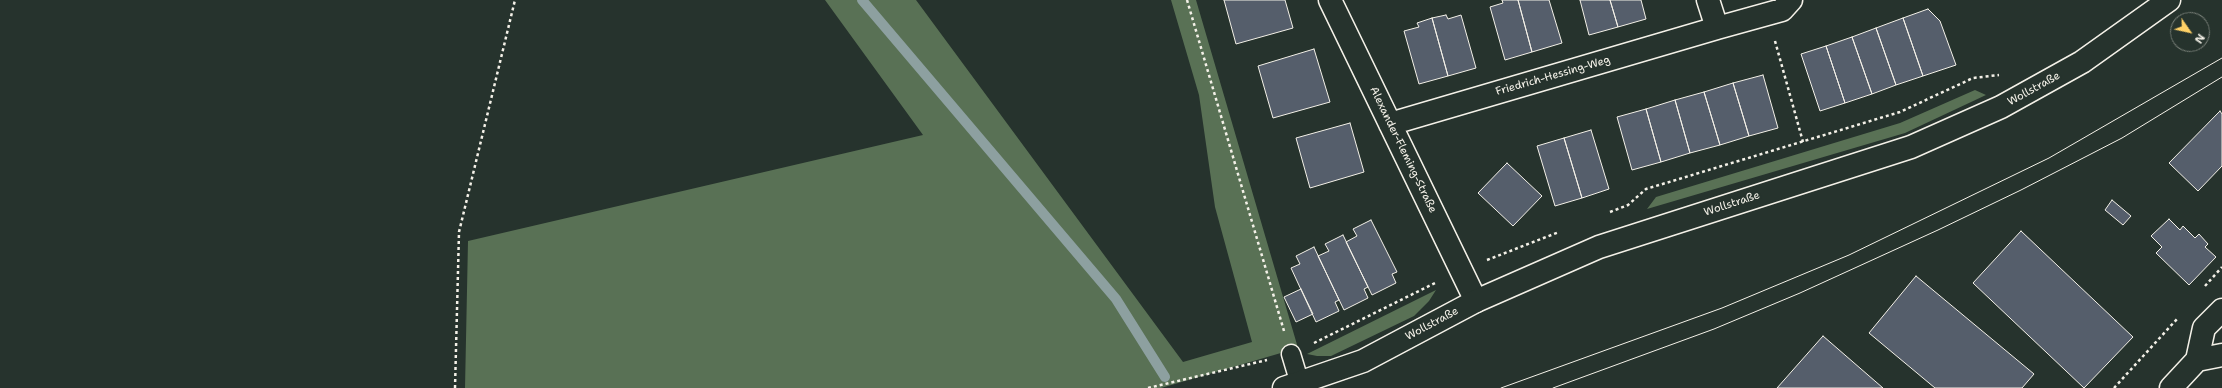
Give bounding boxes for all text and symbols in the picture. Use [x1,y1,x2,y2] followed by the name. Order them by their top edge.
[2170,12,2210,52] north arrow
[2191,31,2208,46] text: N
[1494,53,1612,99] street label: Friedrich-Hessing-Weg
[2005,69,2063,109] street label: Wollstraße
[1367,85,1439,215] street label: Alexander-Fleming-Straße
[1702,189,1762,219] street label: Wollstraße
[1403,305,1461,343] street label: Wollstraße

